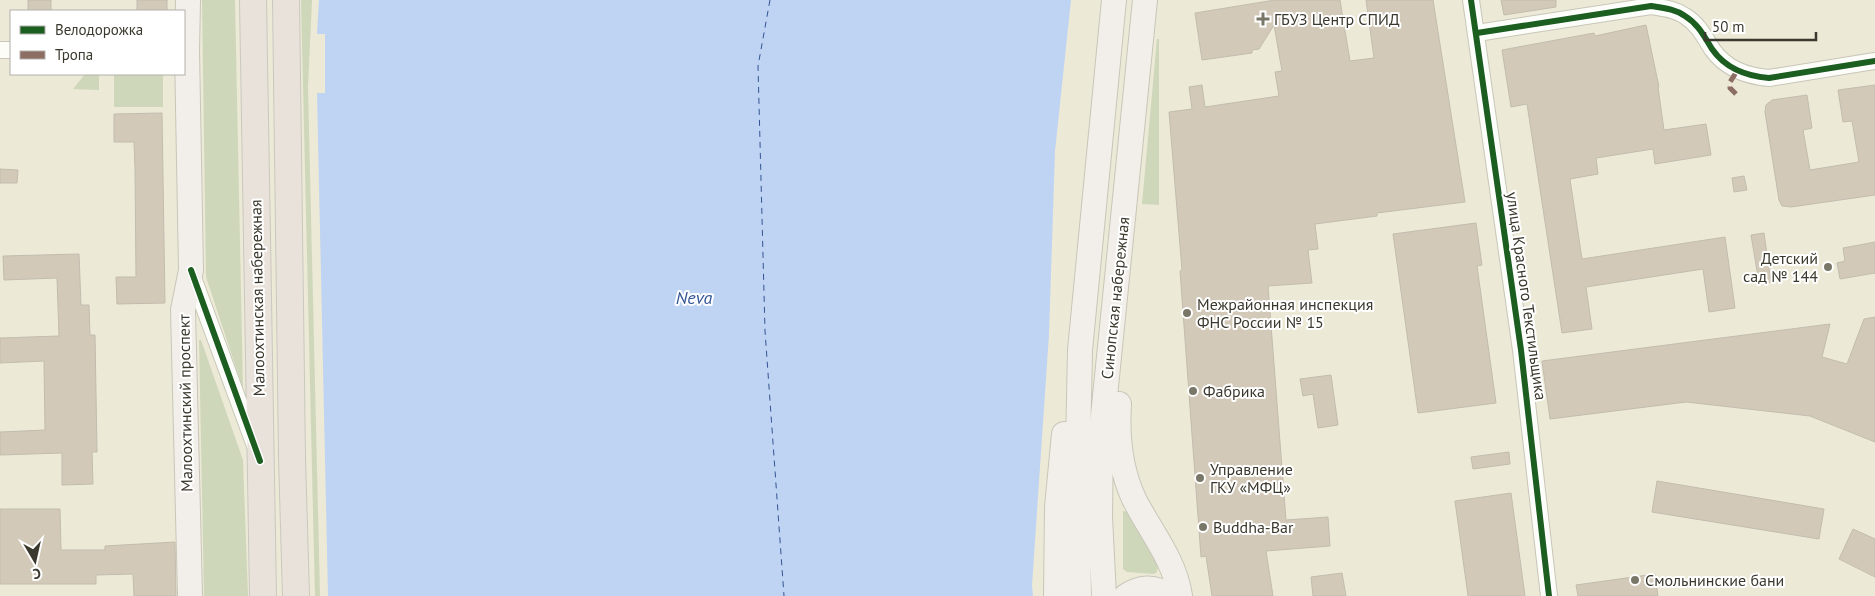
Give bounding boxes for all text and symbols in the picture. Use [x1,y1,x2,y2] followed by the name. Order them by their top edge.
[1274,9,1400,29] place label: ГБУЗ Центр СПИД
[10,10,185,75] legend
[1705,10,1816,42] scale bar
[1256,12,1270,26] marker: ГБУЗ Центр СПИД
[1712,17,1745,36] text: 50 m
[55,20,143,39] text: Велодорожка
[55,45,93,64] text: Тропа
[1502,191,1552,401] street label: улица Красного Текстильщика
[245,199,269,397] street label: Малоохтинская набережная
[1097,216,1133,380] street label: Синопская набережная
[1743,248,1818,286] place label: Детский сад № 144
[1822,261,1834,273] marker: Детский сад № 144
[676,286,712,309] water label: Neva
[1197,294,1373,332] place label: Межрайонная инспекция ФНС России № 15
[1181,307,1193,319] marker: Межрайонная инспекция ФНС России № 15
[173,313,197,492] street label: Малоохтинский проспект
[1203,381,1265,401] place label: Фабрика
[1187,385,1199,397] marker: Фабрика
[1210,459,1293,497] place label: Управление ГКУ «МФЦ»
[1194,472,1206,484] marker: Управление ГКУ «МФЦ»
[1213,517,1294,537] place label: Buddha-Bar
[1197,521,1209,533] marker: Buddha-Bar
[10,536,60,586] north arrow
[32,564,42,583] text: С
[1645,570,1784,590] place label: Смольнинские бани
[1629,574,1641,586] marker: Смольнинские бани

